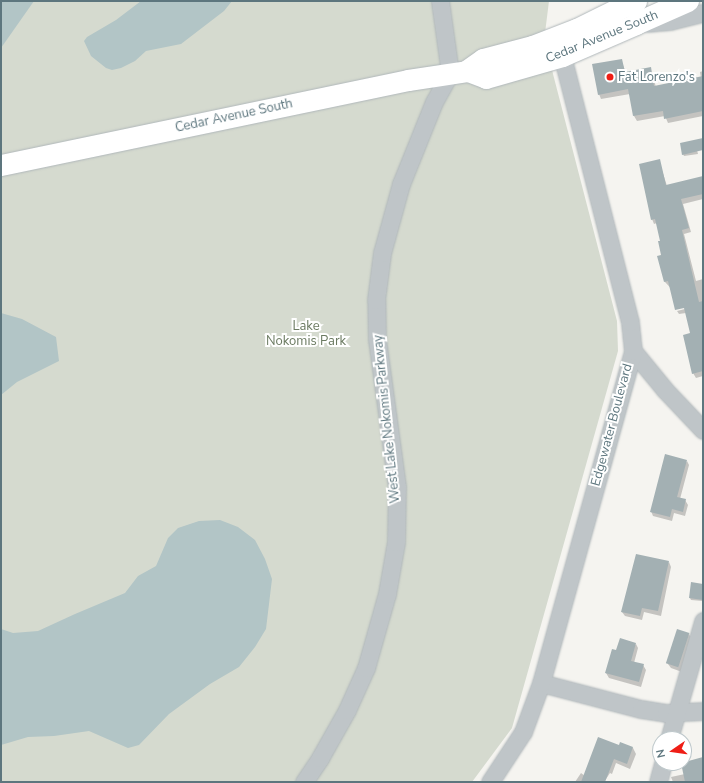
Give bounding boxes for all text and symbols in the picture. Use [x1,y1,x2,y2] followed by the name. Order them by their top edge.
[544,7,660,67] street label: Cedar Avenue South
[618,69,695,85] place label: Fat Lorenzo's
[605,72,615,82] marker: Fat Lorenzo's
[174,96,294,136] street label: Cedar Avenue South
[266,319,346,350] park label: Lake Nokomis Park
[370,334,404,504] street label: West Lake Nokomis Parkway
[588,362,636,488] street label: Edgewater Boulevard
[652,731,692,771] north arrow
[653,748,669,759] text: N

